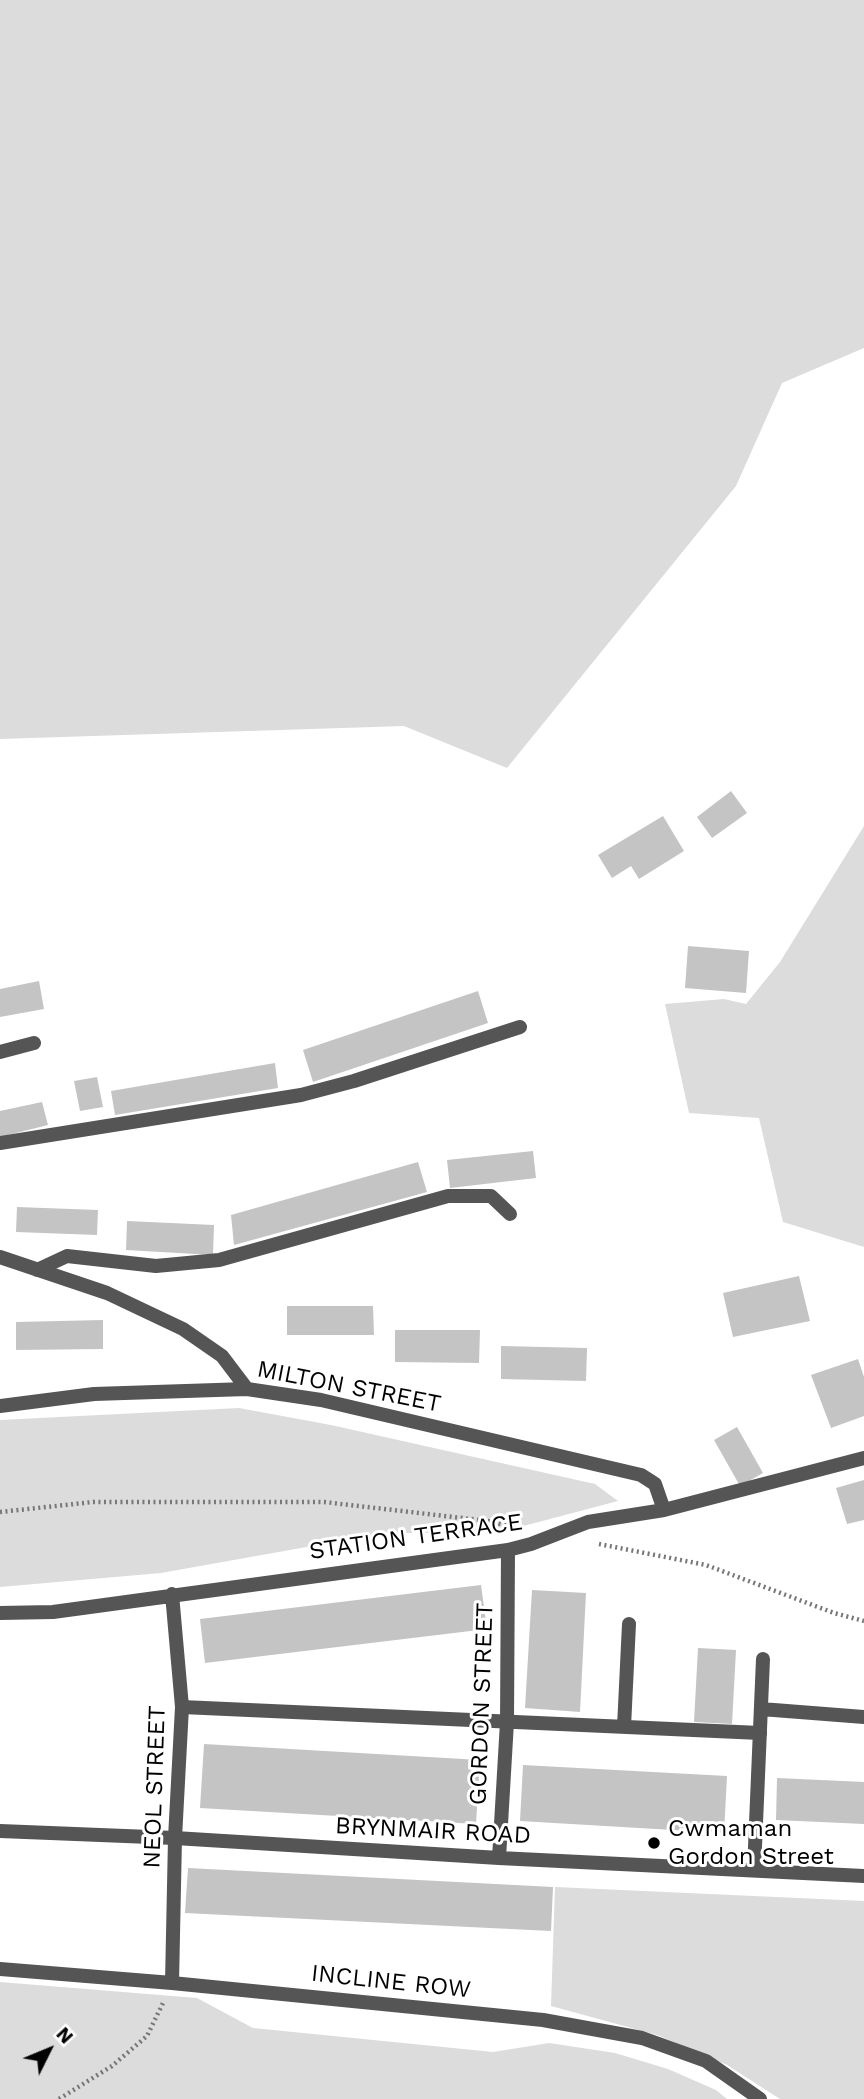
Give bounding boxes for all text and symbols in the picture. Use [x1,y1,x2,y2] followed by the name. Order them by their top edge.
[255,1355,443,1419] street label: MILTON STREET
[308,1508,524,1566] street label: STATION TERRACE
[464,1602,500,1806] street label: GORDON STREET
[138,1705,172,1869] street label: NEOL STREET
[334,1811,532,1851] street label: BRYNMAIR ROAD
[668,1815,834,1871] place label: Cwmaman Gordon Street
[646,1835,662,1851] marker: Cwmaman Gordon Street
[310,1959,472,2005] street label: INCLINE ROW
[14,2015,84,2085] north arrow
[52,2022,78,2048] text: N

